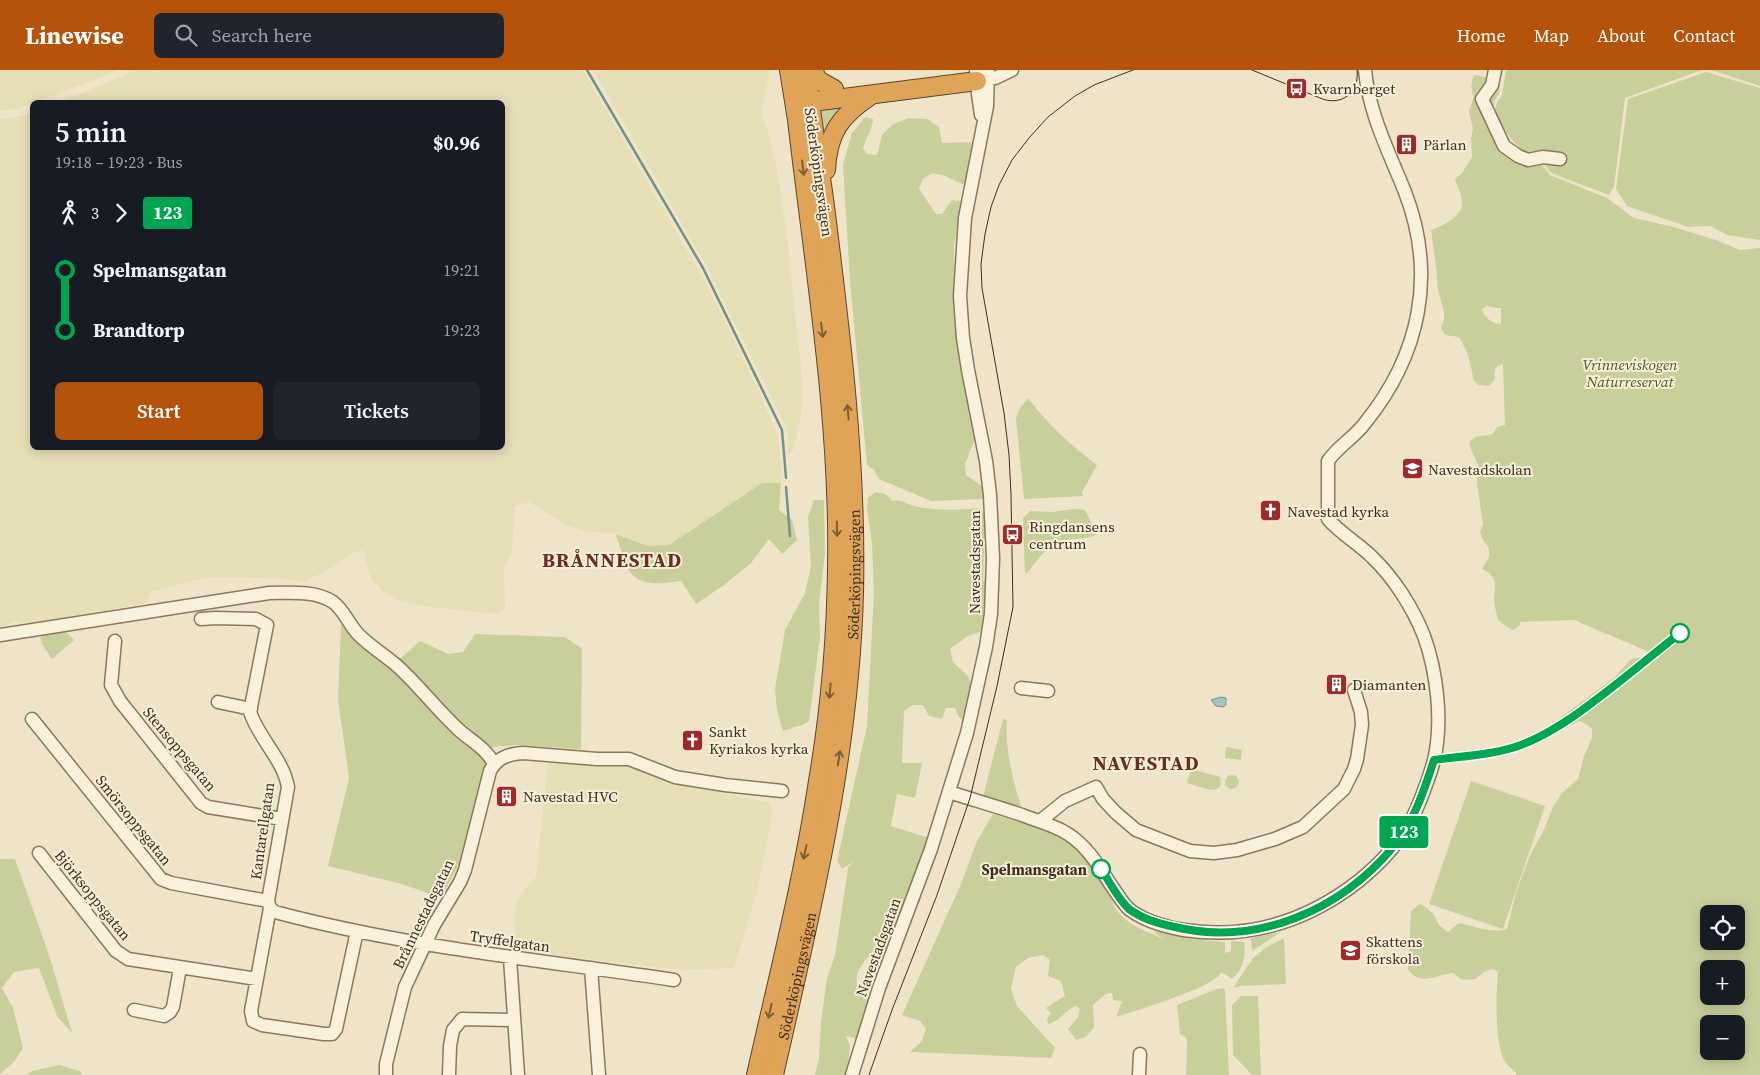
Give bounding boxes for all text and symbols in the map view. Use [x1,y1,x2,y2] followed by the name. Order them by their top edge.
[154,13,504,58] search box
[25,19,124,52] text: Linewise
[172,21,200,49] icon: search
[212,22,312,48] text: Search here
[1457,23,1506,48] text: Home
[1534,23,1569,48] text: Map
[1597,23,1645,48] text: About
[1673,23,1735,48] text: Contact
[1285,76,1309,100] bus stop icon: Kvarnberget
[1313,78,1395,99] place label: Kvarnberget
[800,106,838,238] street label: Söderköpingsvägen
[55,113,127,151] text: 5 min
[433,130,480,156] text: $0.96
[1395,132,1419,156] building icon: Pärlan
[1423,134,1467,155] place label: Pärlan
[55,151,183,173] text: 19:18 – 19:23 · Bus
[798,160,808,176] one-way arrow
[55,199,83,227] icon: walk
[107,199,135,227] icon: forward
[153,200,182,225] text: 123
[91,202,99,224] text: 3
[93,257,227,283] text: Spelmansgatan
[443,259,480,281] text: 19:21
[93,317,185,343] text: Brandtorp
[443,319,480,341] text: 19:23
[817,321,827,337] one-way arrow
[1582,354,1678,392] park label: Vrinneviskogen Naturreservat
[55,382,263,440] button: Start
[273,382,480,440] button: Tickets
[843,404,853,420] one-way arrow
[1400,457,1424,481] school or university icon: Navestadskolan
[1428,459,1532,480] place label: Navestadskolan
[1259,499,1283,523] church icon: Navestad kyrka
[1287,501,1389,522] place label: Navestad kyrka
[841,509,865,640] street label: Söderköpingsvägen
[964,510,985,614] street label: Navestadsgatan
[1029,516,1115,554] place label: Ringdansens centrum
[832,521,841,537] one-way arrow
[1001,523,1025,547] bus stop icon: Ringdansens centrum
[542,546,682,574] district label: BRÅNNESTAD
[1670,623,1690,643] unlabelled marker
[1324,672,1348,696] building icon: Diamanten
[1352,674,1426,695] place label: Diamanten
[825,683,835,699] one-way arrow
[138,702,222,796] street label: Stensoppsgatan
[709,721,809,759] place label: Sankt Kyriakos kyrka
[681,728,705,752] church icon: Sankt Kyriakos kyrka
[1092,749,1200,777] district label: NAVESTAD
[834,751,844,767] one-way arrow
[91,770,177,870] street label: Smörsoppsgatan
[245,781,279,881] street label: Kantarellgatan
[495,784,519,808] building icon: Navestad HVC
[523,786,618,807] place label: Navestad HVC
[1375,816,1433,848] line badge: 123
[1389,819,1419,844] text: 123
[800,843,809,859] one-way arrow
[50,845,136,945] street label: Björksoppsgatan
[387,856,459,972] street label: Brånnestadsgatan
[982,859,1087,880] place label: Spelmansgatan
[1091,859,1111,879] marker: Spelmansgatan
[850,895,906,999] street label: Navestadsgatan
[1700,905,1745,1060] map controls
[1700,905,1745,950] button: locate
[772,910,821,1041] street label: Söderköpingsvägen
[468,925,552,957] street label: Tryffelgatan
[1366,931,1423,969] place label: Skattens förskola
[1338,938,1362,962] school or university icon: Skattens förskola
[1700,960,1745,1005] button: +
[765,1002,774,1018] one-way arrow
[1700,1015,1745,1060] button: −

